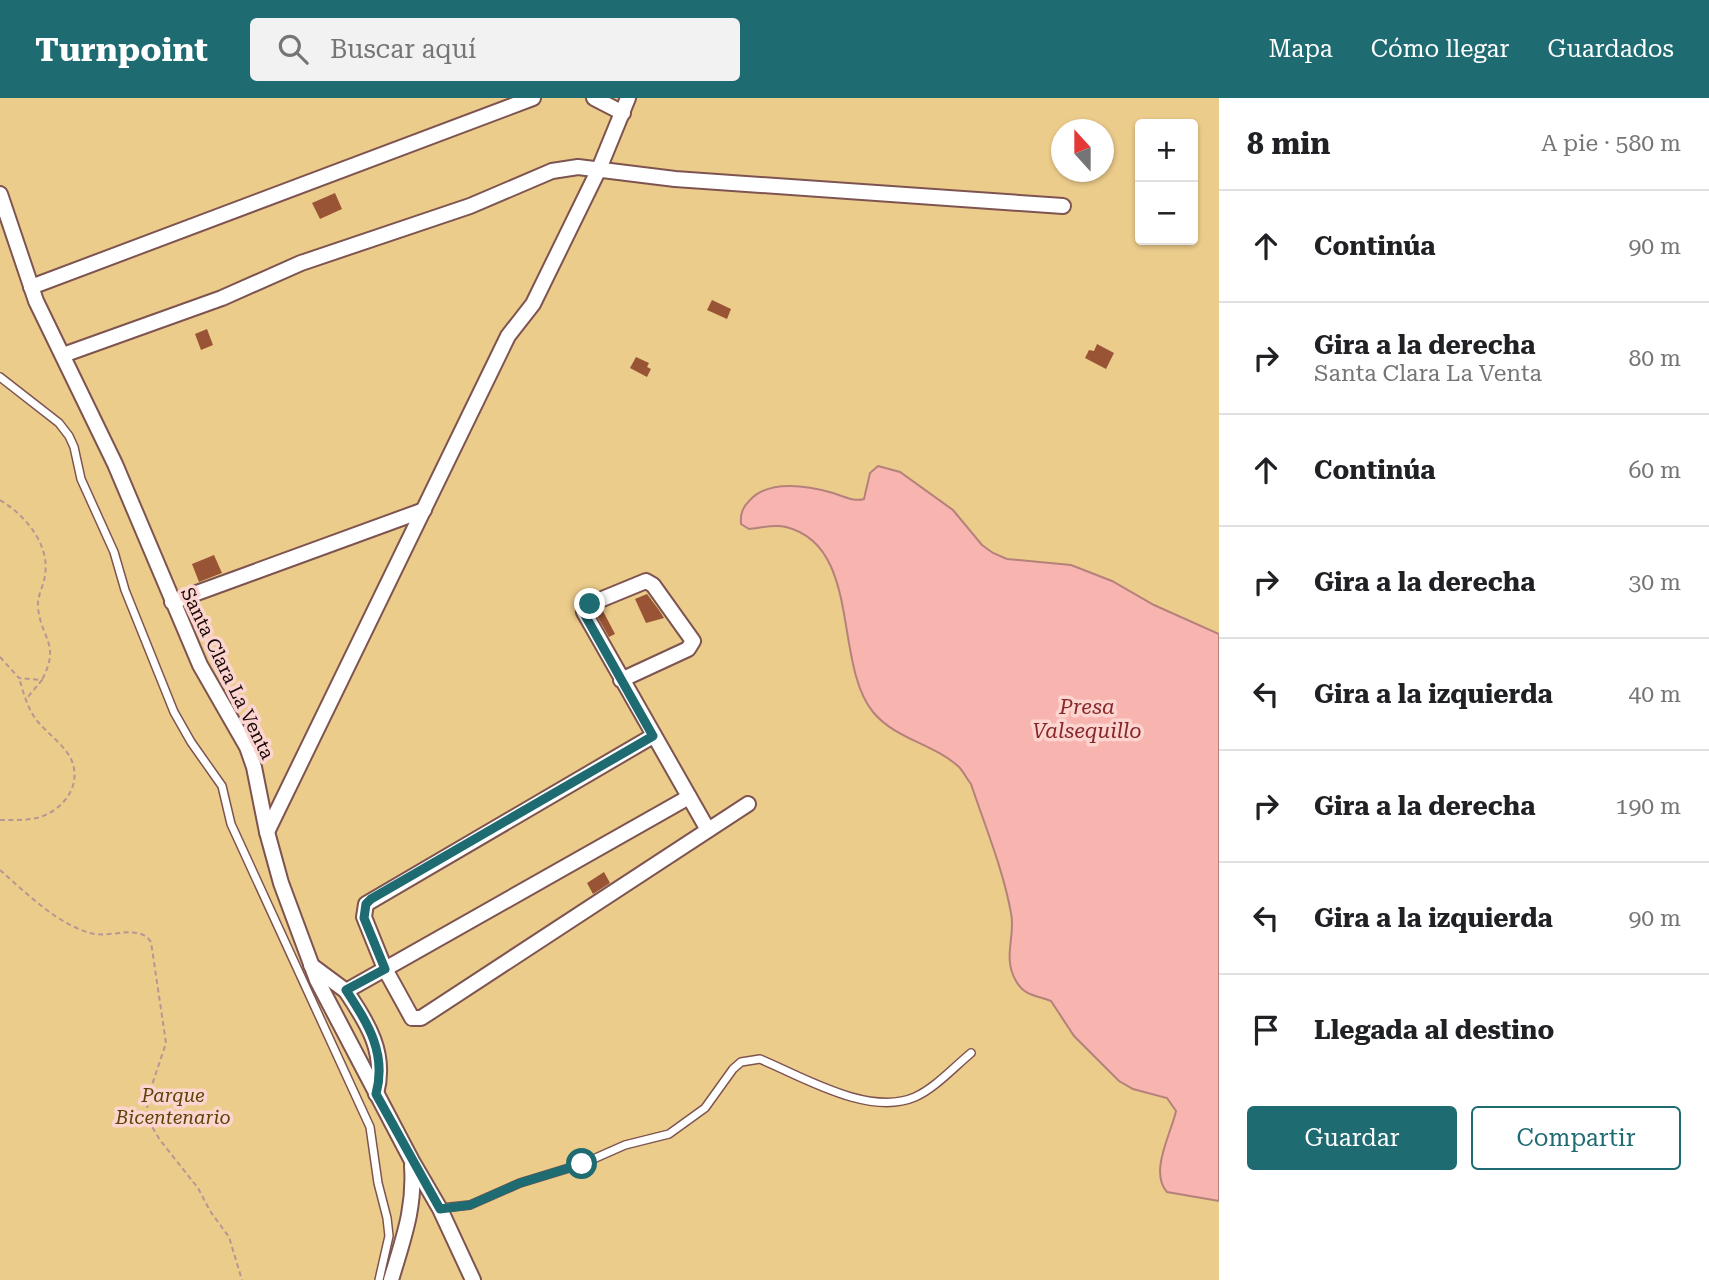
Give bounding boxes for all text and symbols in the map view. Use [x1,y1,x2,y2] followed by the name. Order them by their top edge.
[250,18,740,81] search box
[35,30,208,69] text: Turnpoint
[274,30,312,68] icon: search
[330,34,476,64] text: Buscar aquí
[1269,35,1333,63] text: Mapa
[1371,35,1509,63] text: Cómo llegar
[1547,35,1674,63] text: Guardados
[1051,119,1114,182] north arrow
[1135,119,1198,245] map controls
[1135,119,1198,182] button: +
[1247,126,1330,161] text: 8 min
[1541,130,1681,157] text: A pie · 580 m
[1135,182,1198,245] button: −
[1247,227,1285,265] icon: ahead
[1314,231,1436,261] text: Continúa
[1628,233,1681,260] text: 90 m
[1314,330,1535,360] text: Gira a la derecha
[1247,339,1285,377] icon: right
[1628,345,1681,372] text: 80 m
[1314,360,1542,387] text: Santa Clara La Venta
[1247,451,1285,489] icon: ahead
[1314,455,1436,485] text: Continúa
[1628,457,1681,484] text: 60 m
[1247,563,1285,601] icon: right
[1314,567,1535,597] text: Gira a la derecha
[1628,569,1681,596] text: 30 m
[176,584,279,764] street label: Santa Clara La Venta
[574,588,605,619] route end
[1247,675,1285,713] icon: left
[1314,679,1553,709] text: Gira a la izquierda
[1628,681,1681,708] text: 40 m
[1032,695,1142,743] water label: Presa Valsequillo
[1247,787,1285,825] icon: right
[1314,791,1535,821] text: Gira a la derecha
[1616,793,1681,820] text: 190 m
[1247,899,1285,937] icon: left
[1314,903,1553,933] text: Gira a la izquierda
[1628,905,1681,932] text: 90 m
[1247,1011,1285,1049] icon: arrive
[1314,1015,1554,1045] text: Llegada al destino
[115,1084,230,1129] park label: Parque Bicentenario
[1247,1106,1457,1170] button: Guardar
[1471,1106,1681,1170] button: Compartir
[566,1148,597,1179] route start

